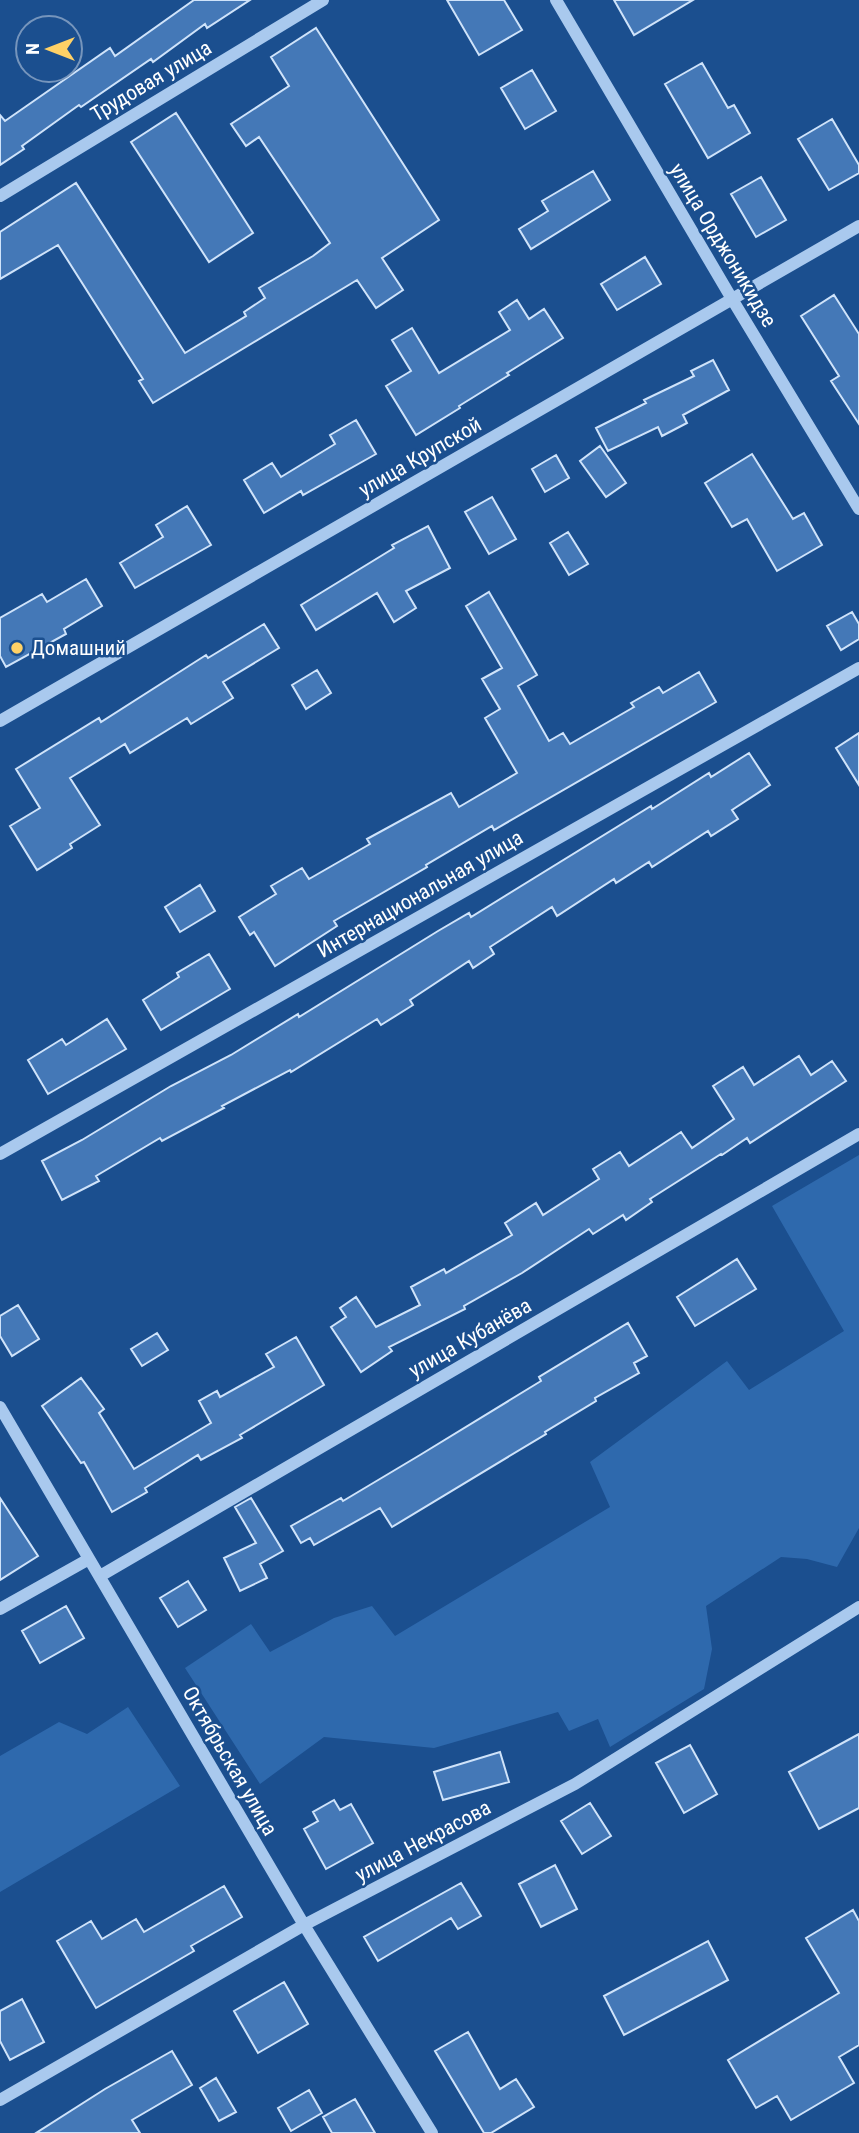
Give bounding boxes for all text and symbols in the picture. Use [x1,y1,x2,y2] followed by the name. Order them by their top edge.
[14,14,84,84] north arrow
[86,36,216,126] street label: Трудовая улица
[21,43,44,55] text: N
[665,159,781,331] street label: улица Орджоникидзе
[354,412,486,502] street label: улица Крупской
[31,636,126,660] place label: Домашний
[9,640,25,656] marker: Домашний
[313,825,527,963] street label: Интернациональная улица
[405,1293,535,1383] street label: улица Кубанёва
[178,1682,282,1840] street label: Октябрьская улица
[351,1795,495,1887] street label: улица Некрасова

